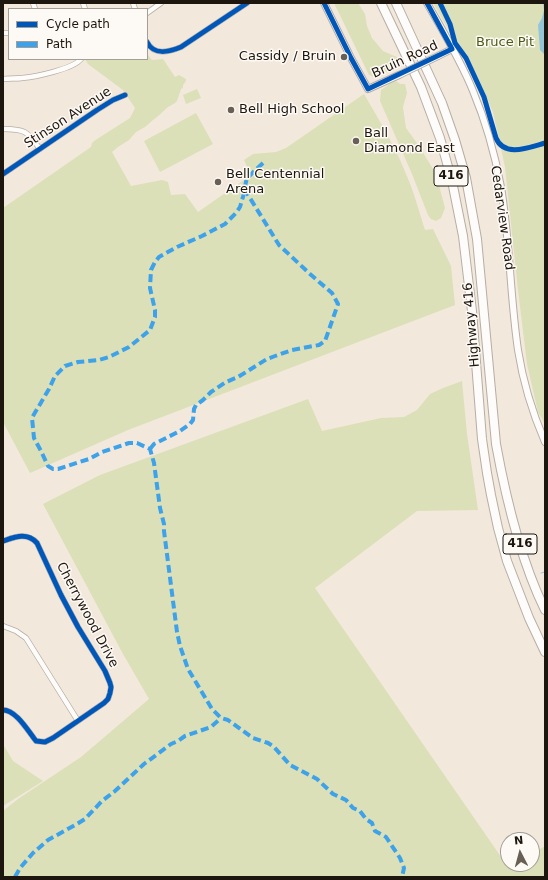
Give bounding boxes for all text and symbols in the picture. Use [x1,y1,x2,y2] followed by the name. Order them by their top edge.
[8,8,148,60] legend
[46,17,110,31] text: Cycle path
[476,35,534,51] park label: Bruce Pit
[46,37,72,51] text: Path
[369,38,441,82] street label: Bruin Road
[239,49,336,65] place label: Cassidy / Bruin
[339,52,349,62] marker: Cassidy / Bruin
[22,84,114,152] street label: Stinson Avenue
[239,102,344,118] place label: Bell High School
[226,105,236,115] marker: Bell High School
[364,126,455,157] place label: Ball Diamond East
[351,136,361,146] marker: Ball Diamond East
[487,165,517,271] street label: Cedarview Road
[434,166,468,186] road number: 416
[226,167,324,198] place label: Bell Centennial Arena
[213,177,223,187] marker: Bell Centennial Arena
[461,282,483,368] street label: Highway 416
[503,534,537,554] road number: 416
[53,560,121,670] street label: Cherrywood Drive
[500,832,540,872] north arrow
[514,834,524,848] text: N

